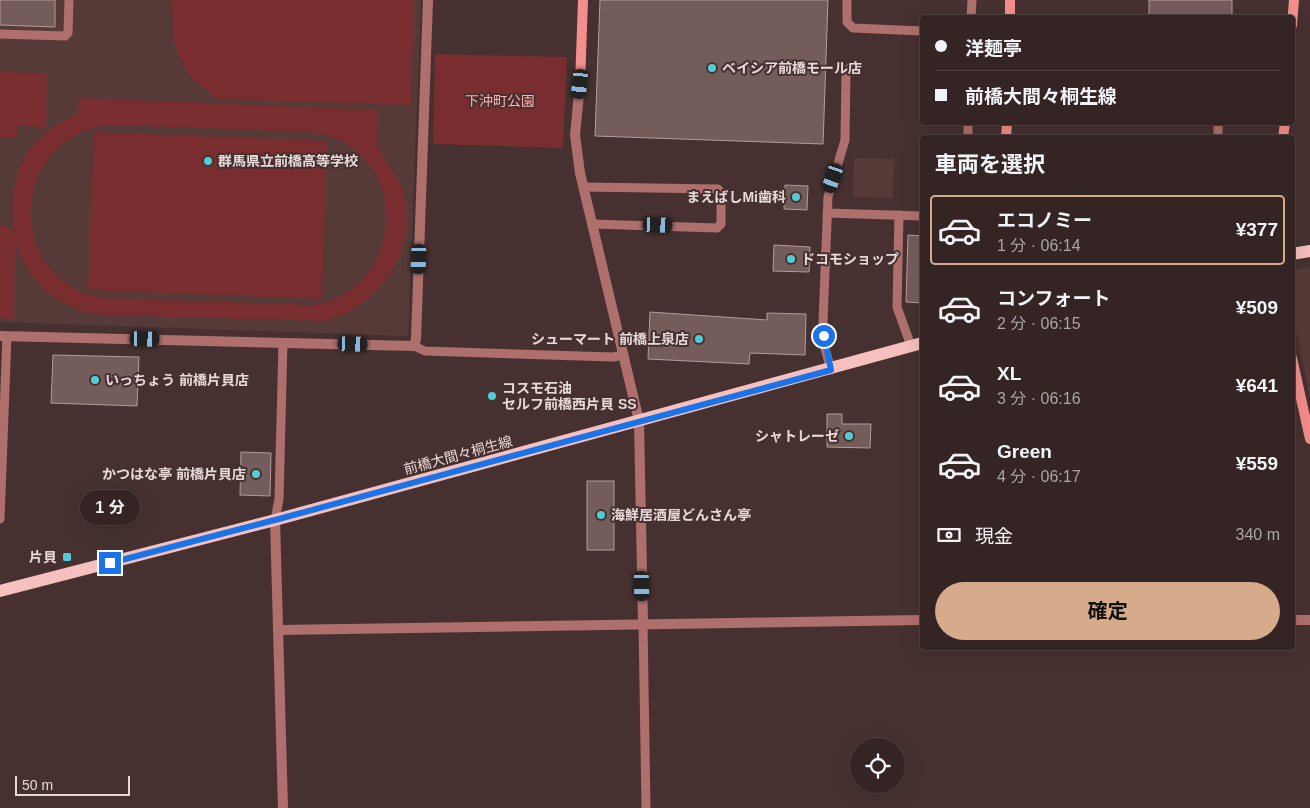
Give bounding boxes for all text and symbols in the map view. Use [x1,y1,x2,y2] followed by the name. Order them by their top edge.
[965,38,1022,59] text: 洋麺亭
[722,60,862,76] place label: ベイシア前橋モール店
[706,62,718,74] marker: ベイシア前橋モール店
[570,68,589,100] car
[965,86,1117,107] text: 前橋大間々桐生線
[465,93,535,109] park label: 下沖町公園
[935,152,1045,177] text: 車両を選択
[218,153,358,169] place label: 群馬県立前橋高等学校
[202,155,214,167] marker: 群馬県立前橋高等学校
[821,161,844,195] car
[686,189,786,205] place label: まえばしMi歯科
[790,191,802,203] marker: まえばしMi歯科
[937,208,982,253] icon: car
[997,210,1092,231] text: エコノミー
[642,217,673,233] car
[1236,219,1278,240] text: ¥377
[997,237,1081,254] text: 1 分 · 06:14
[410,244,427,274] car
[801,251,899,267] place label: ドコモショップ
[785,253,797,265] marker: ドコモショップ
[937,286,982,331] icon: car
[997,288,1110,309] text: コンフォート
[1236,297,1278,318] text: ¥509
[997,315,1081,332] text: 2 分 · 06:15
[813,325,835,347] route start
[129,331,160,347] car
[531,331,689,347] place label: シューマート 前橋上泉店
[693,333,705,345] marker: シューマート 前橋上泉店
[337,336,368,352] car
[997,363,1021,384] text: XL
[937,364,982,409] icon: car
[105,372,249,388] place label: いっちょう 前橋片貝店
[89,374,101,386] marker: いっちょう 前橋片貝店
[1236,375,1278,396] text: ¥641
[502,380,637,412] place label: コスモ石油 セルフ前橋西片貝 SS
[486,390,498,402] marker: コスモ石油 セルフ前橋西片貝 SS
[997,390,1081,407] text: 3 分 · 06:16
[755,428,839,444] place label: シャトレーゼ
[843,430,855,442] marker: シャトレーゼ
[402,433,514,477] street label: 前橋大間々桐生線
[997,441,1052,462] text: Green
[937,442,982,487] icon: car
[1236,453,1278,474] text: ¥559
[102,466,246,482] place label: かつはな亭 前橋片貝店
[250,468,262,480] marker: かつはな亭 前橋片貝店
[997,468,1081,485] text: 4 分 · 06:17
[80,490,140,526] callout: 1 分
[95,499,125,516] text: 1 分
[611,507,751,523] place label: 海鮮居酒屋どんさん亭
[595,509,607,521] marker: 海鮮居酒屋どんさん亭
[935,521,963,549] icon: cash
[975,526,1013,547] text: 現金
[1236,526,1280,543] text: 340 m
[29,549,57,565] place label: 片貝
[61,551,73,563] marker: 片貝
[99,552,121,574] route end
[634,571,649,601] car
[935,582,1280,640] button: 確定
[850,738,905,793] map controls
[850,738,905,793] button: locate
[15,773,130,796] scale bar
[22,777,53,793] text: 50 m

